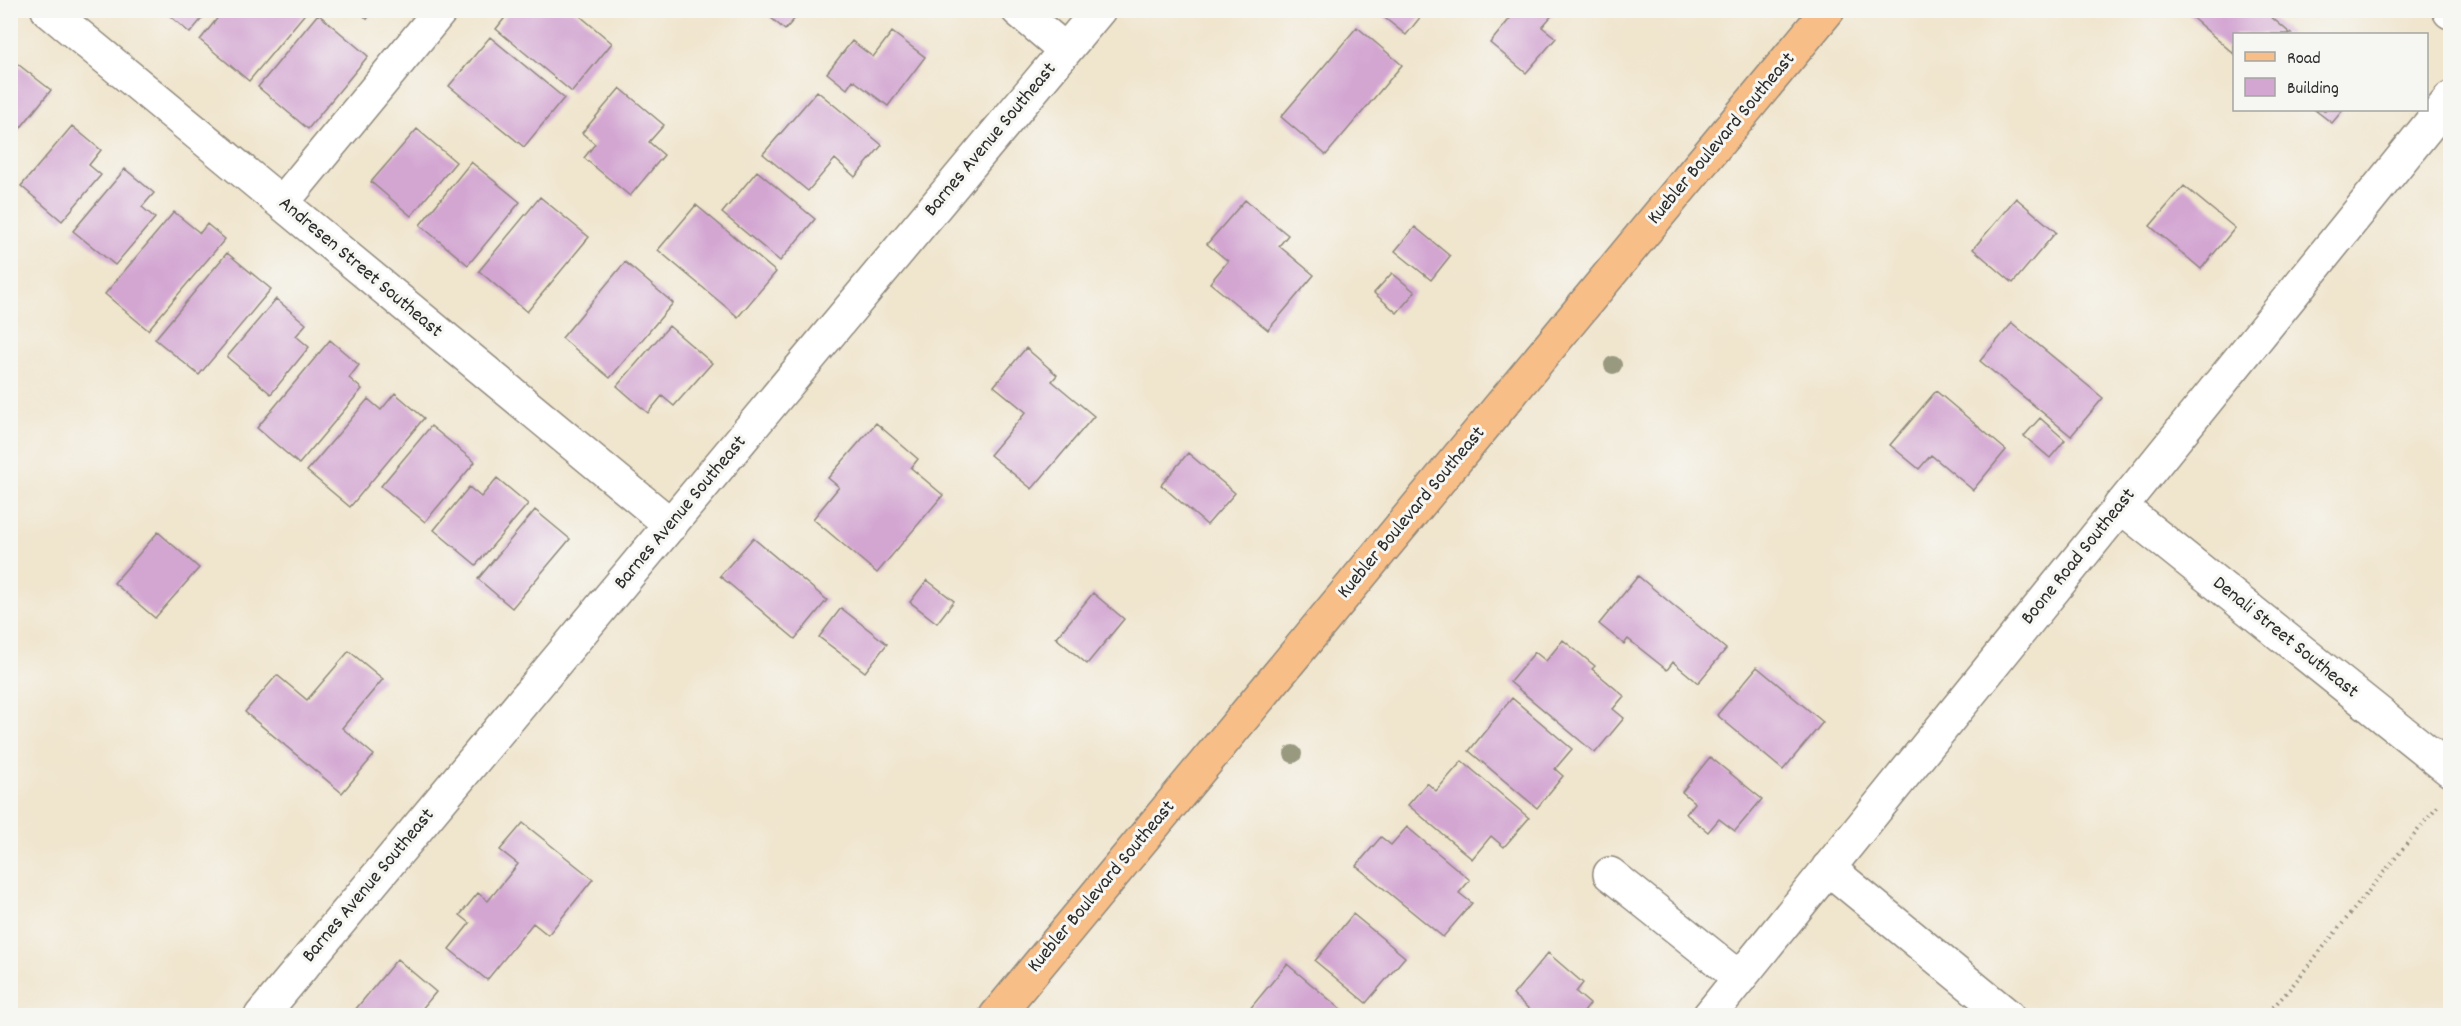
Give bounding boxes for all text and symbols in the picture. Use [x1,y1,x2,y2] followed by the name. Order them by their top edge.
[2233,33,2428,111] legend
[1641,47,1803,231] street label: Kuebler Boulevard Southeast
[2287,47,2321,72] text: Road
[918,57,1064,223] street label: Barnes Avenue Southeast
[2287,77,2339,102] text: Building
[272,191,448,345] street label: Andresen Street Southeast
[1331,421,1493,605] street label: Kuebler Boulevard Southeast
[608,430,754,596] street label: Barnes Avenue Southeast
[2015,483,2143,631] street label: Boone Road Southeast
[2206,570,2364,706] street label: Denali Street Southeast
[1021,795,1183,979] street label: Kuebler Boulevard Southeast
[296,803,442,969] street label: Barnes Avenue Southeast

